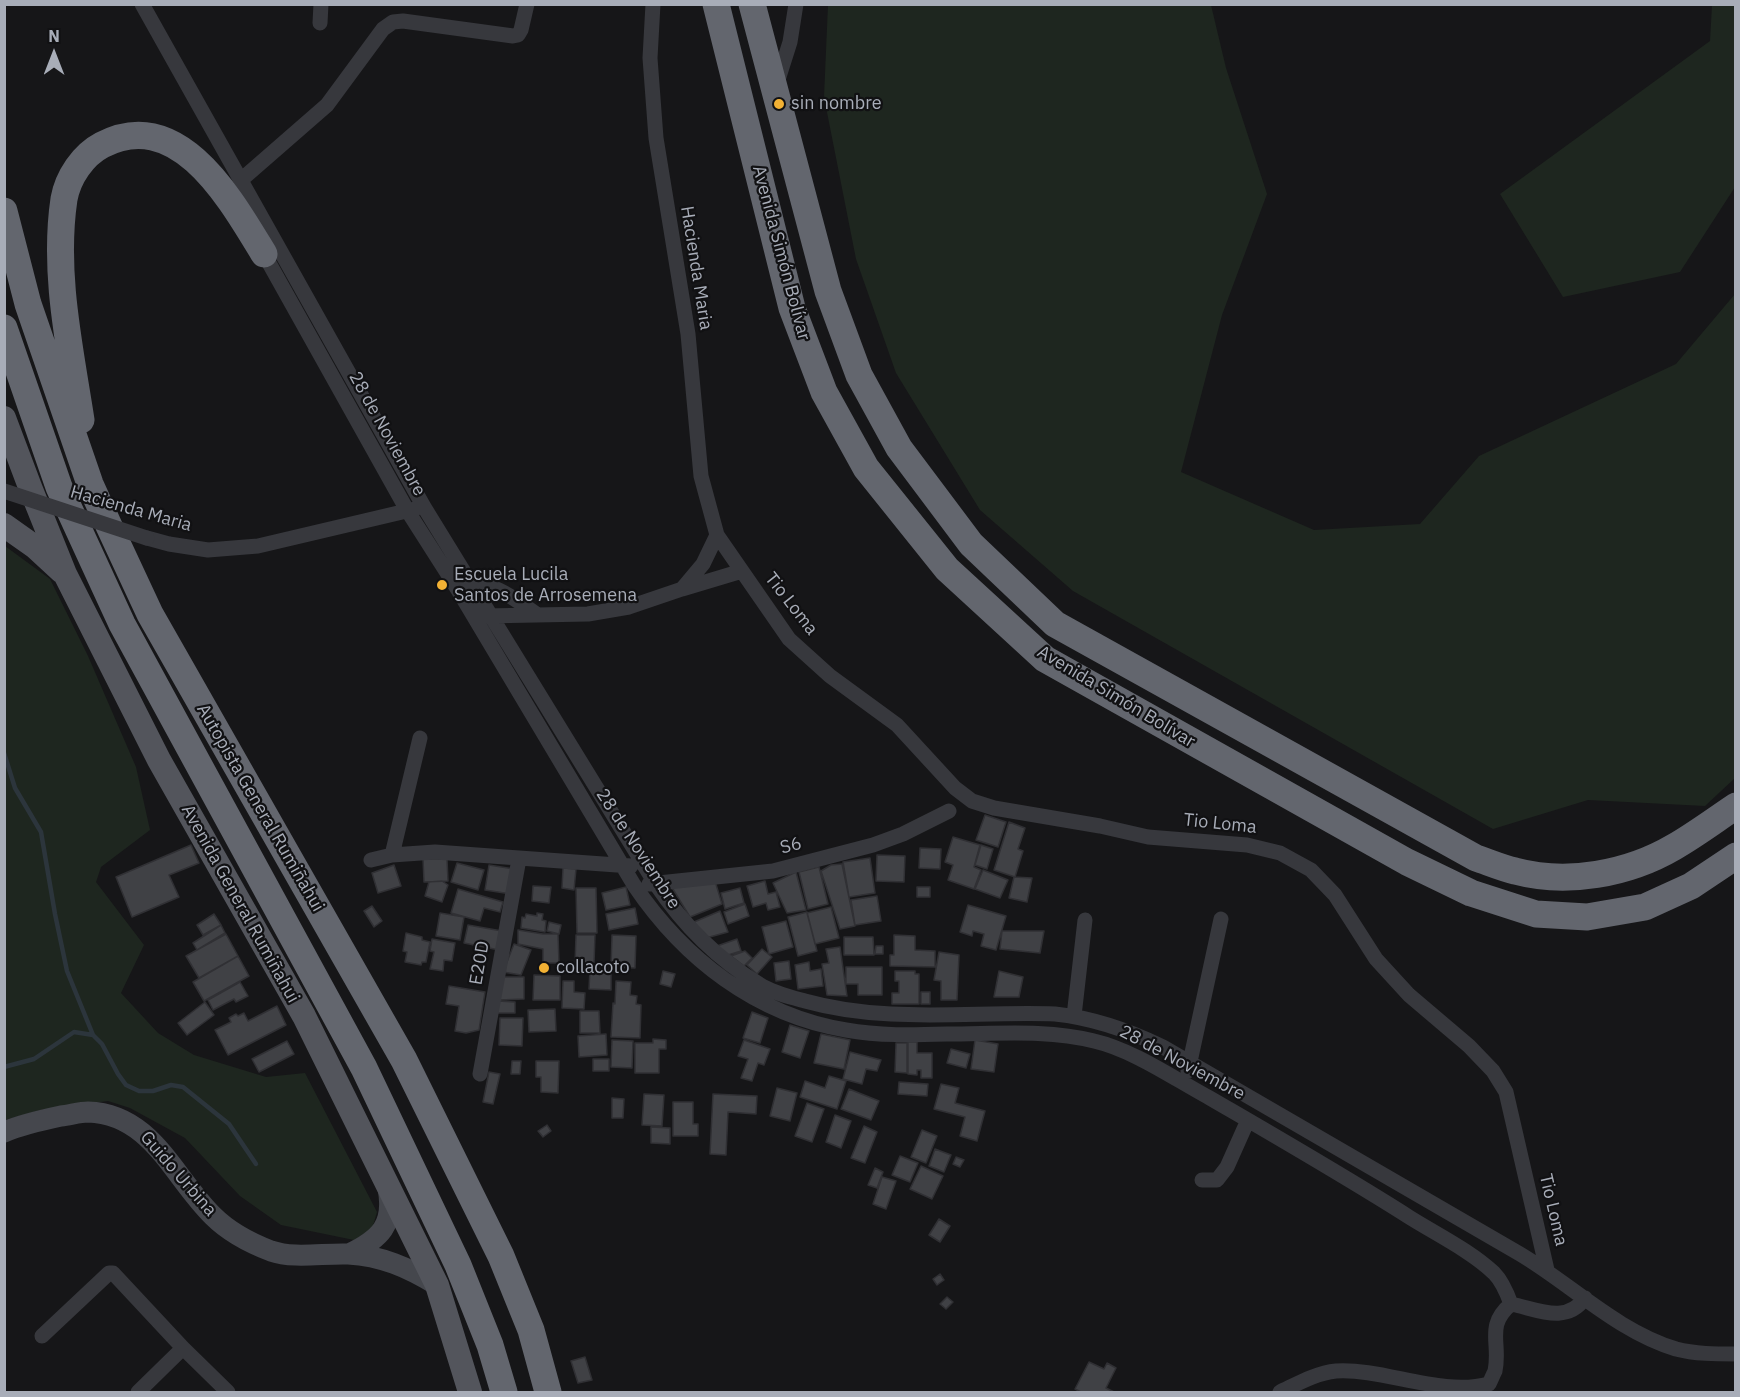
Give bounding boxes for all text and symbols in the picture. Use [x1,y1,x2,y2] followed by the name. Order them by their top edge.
[24,24,84,84] north arrow
[48,26,60,46] text: N
[791,93,882,115] place label: sin nombre
[772,97,786,111] marker: sin nombre
[747,163,815,343] street label: Avenida Simón Bolívar
[676,204,716,332] street label: Hacienda Maria
[344,368,430,500] street label: 28 de Noviembre
[68,481,194,537] street label: Hacienda Maria
[454,564,637,606] place label: Escuela Lucila Santos de Arrosemena
[760,568,822,640] street label: Tio Loma
[435,578,449,592] marker: Escuela Lucila Santos de Arrosemena
[1033,641,1199,753] street label: Avenida Simón Bolívar
[192,700,328,916] street label: Autopista General Rumiñahui
[591,785,685,913] street label: 28 de Noviembre
[176,801,304,1007] street label: Avenida General Rumiñahui
[1182,809,1258,839] street label: Tio Loma
[778,833,804,859] street label: S6
[466,939,494,987] street label: E20D
[556,957,630,979] place label: collacoto
[537,961,551,975] marker: collacoto
[1116,1021,1248,1105] street label: 28 de Noviembre
[135,1127,221,1221] street label: Guido Urbina
[1534,1172,1572,1248] street label: Tio Loma

